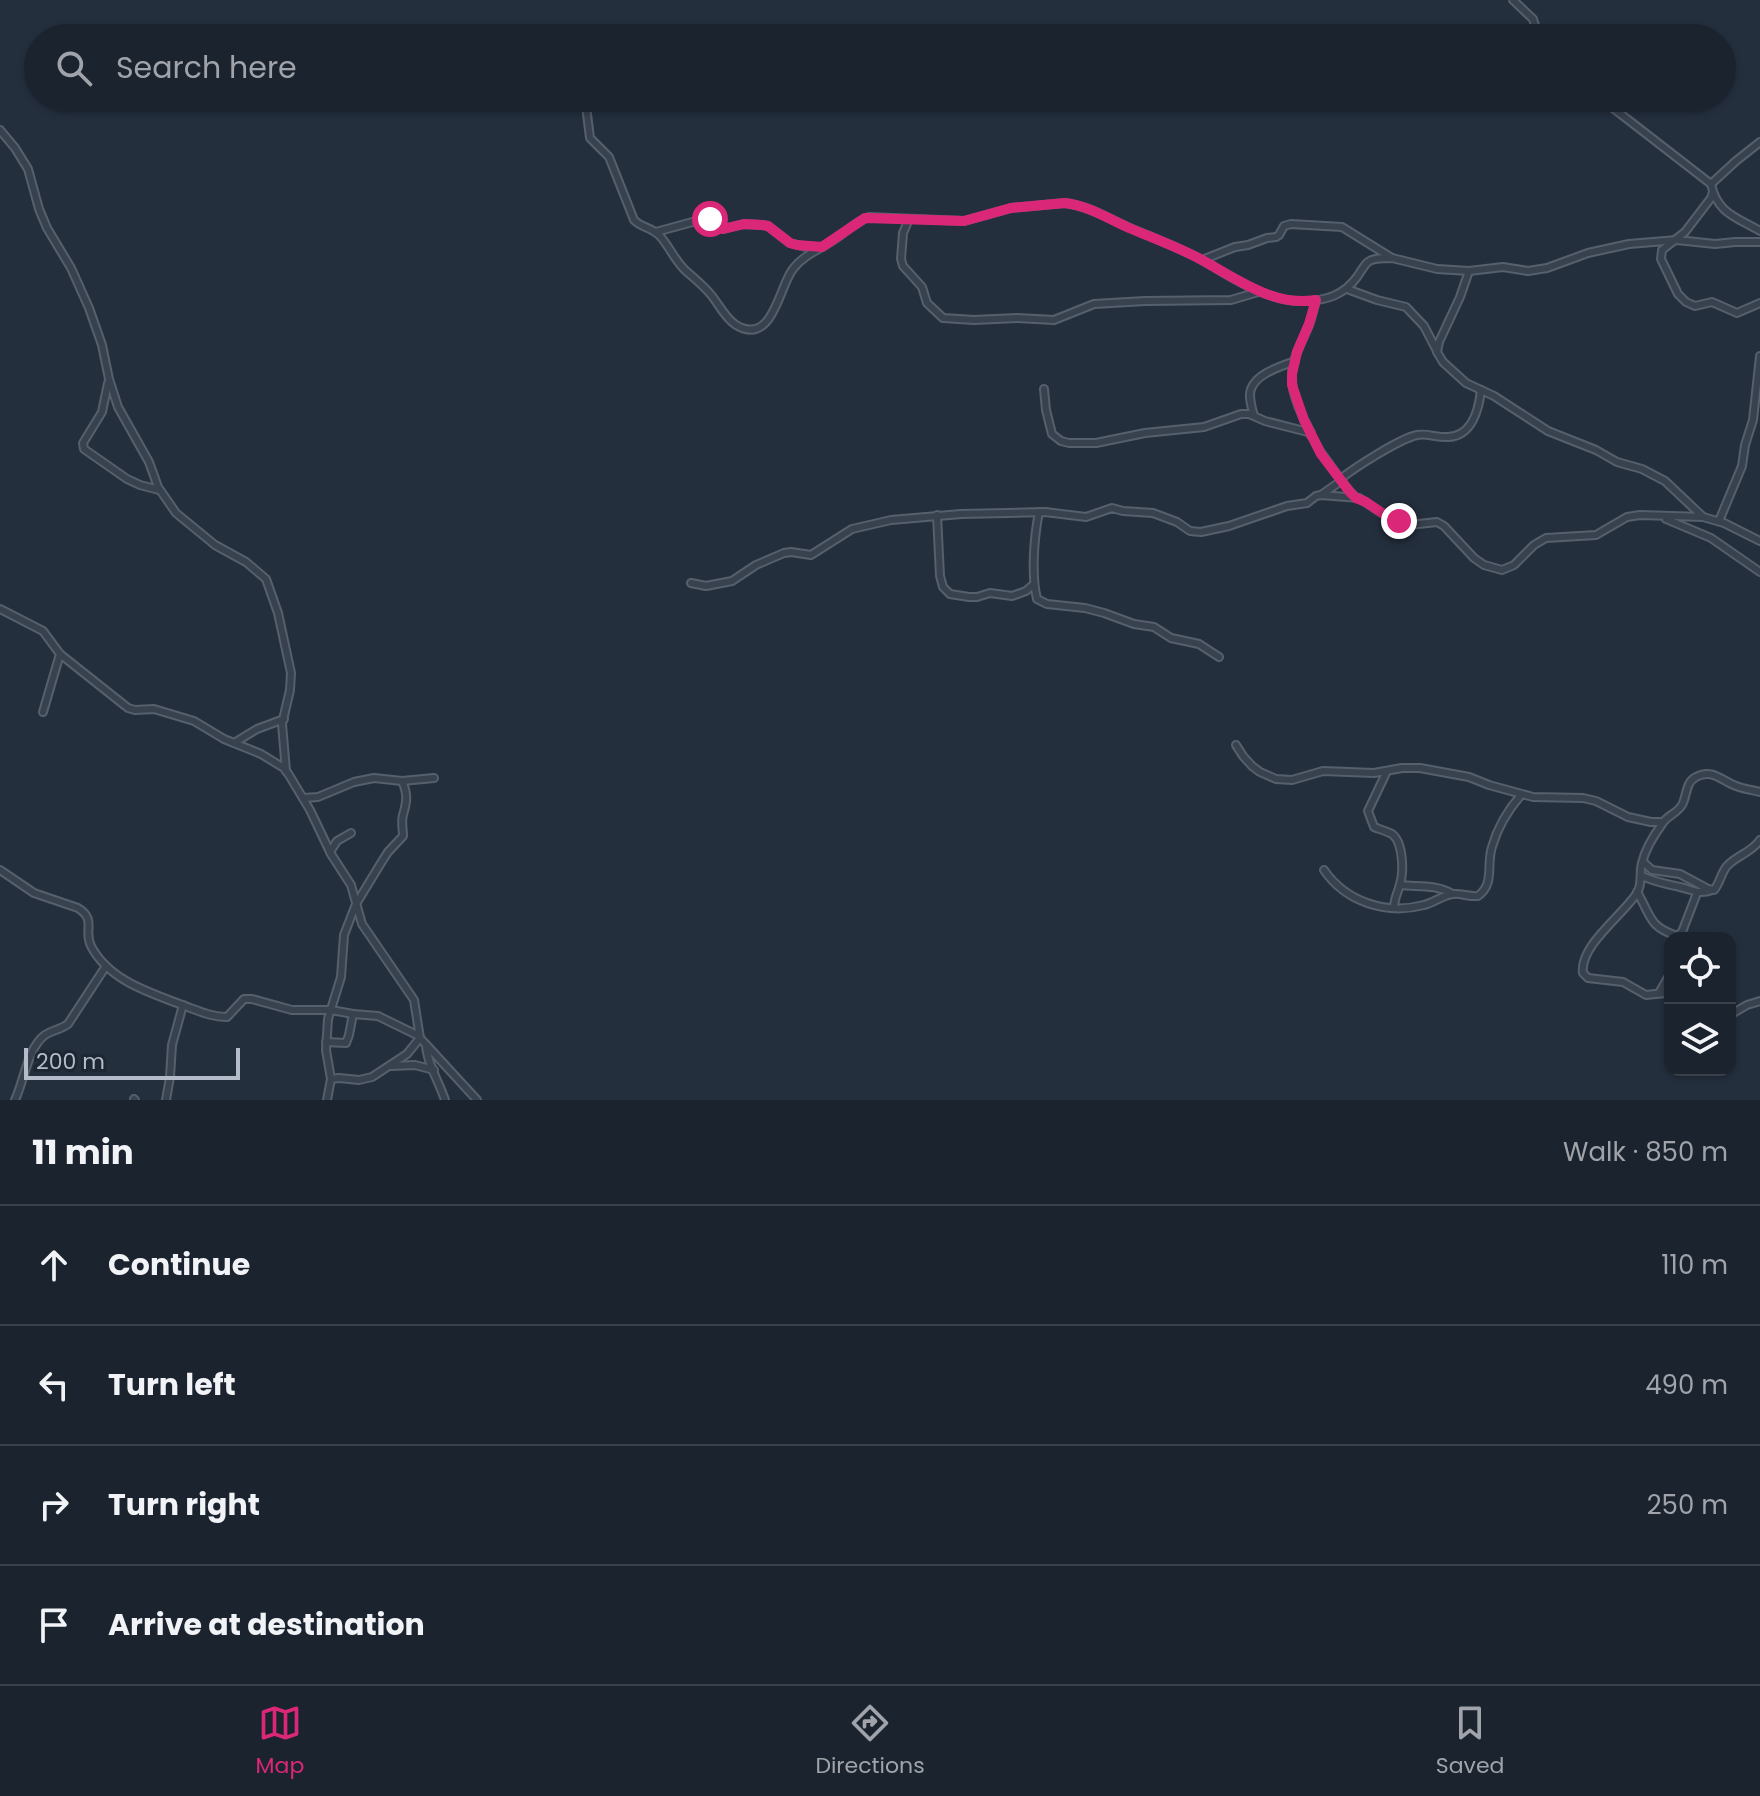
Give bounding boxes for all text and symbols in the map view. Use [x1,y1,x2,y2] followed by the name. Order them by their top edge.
[24,24,1736,112] search box
[52,46,96,90] icon: search
[116,46,297,89] text: Search here
[692,201,728,237] route start
[1381,503,1417,539] route end
[1664,932,1736,1076] map controls
[1664,932,1736,1004] button: locate
[1664,1004,1736,1076] button: layers
[24,1044,240,1080] scale bar
[36,1046,105,1077] text: 200 m
[32,1128,134,1176] text: 11 min
[1563,1134,1728,1170] text: Walk · 850 m
[32,1243,76,1287] icon: ahead
[108,1243,250,1286] text: Continue
[1661,1247,1728,1283] text: 110 m
[32,1363,76,1407] icon: left
[108,1363,236,1406] text: Turn left
[1645,1367,1728,1403] text: 490 m
[32,1483,76,1527] icon: right
[108,1483,260,1526] text: Turn right
[1647,1487,1728,1523] text: 250 m
[32,1603,76,1647] icon: arrive
[108,1603,425,1646] text: Arrive at destination
[256,1701,304,1782] tab: Map
[815,1701,925,1782] tab: Directions
[1436,1701,1504,1782] tab: Saved

